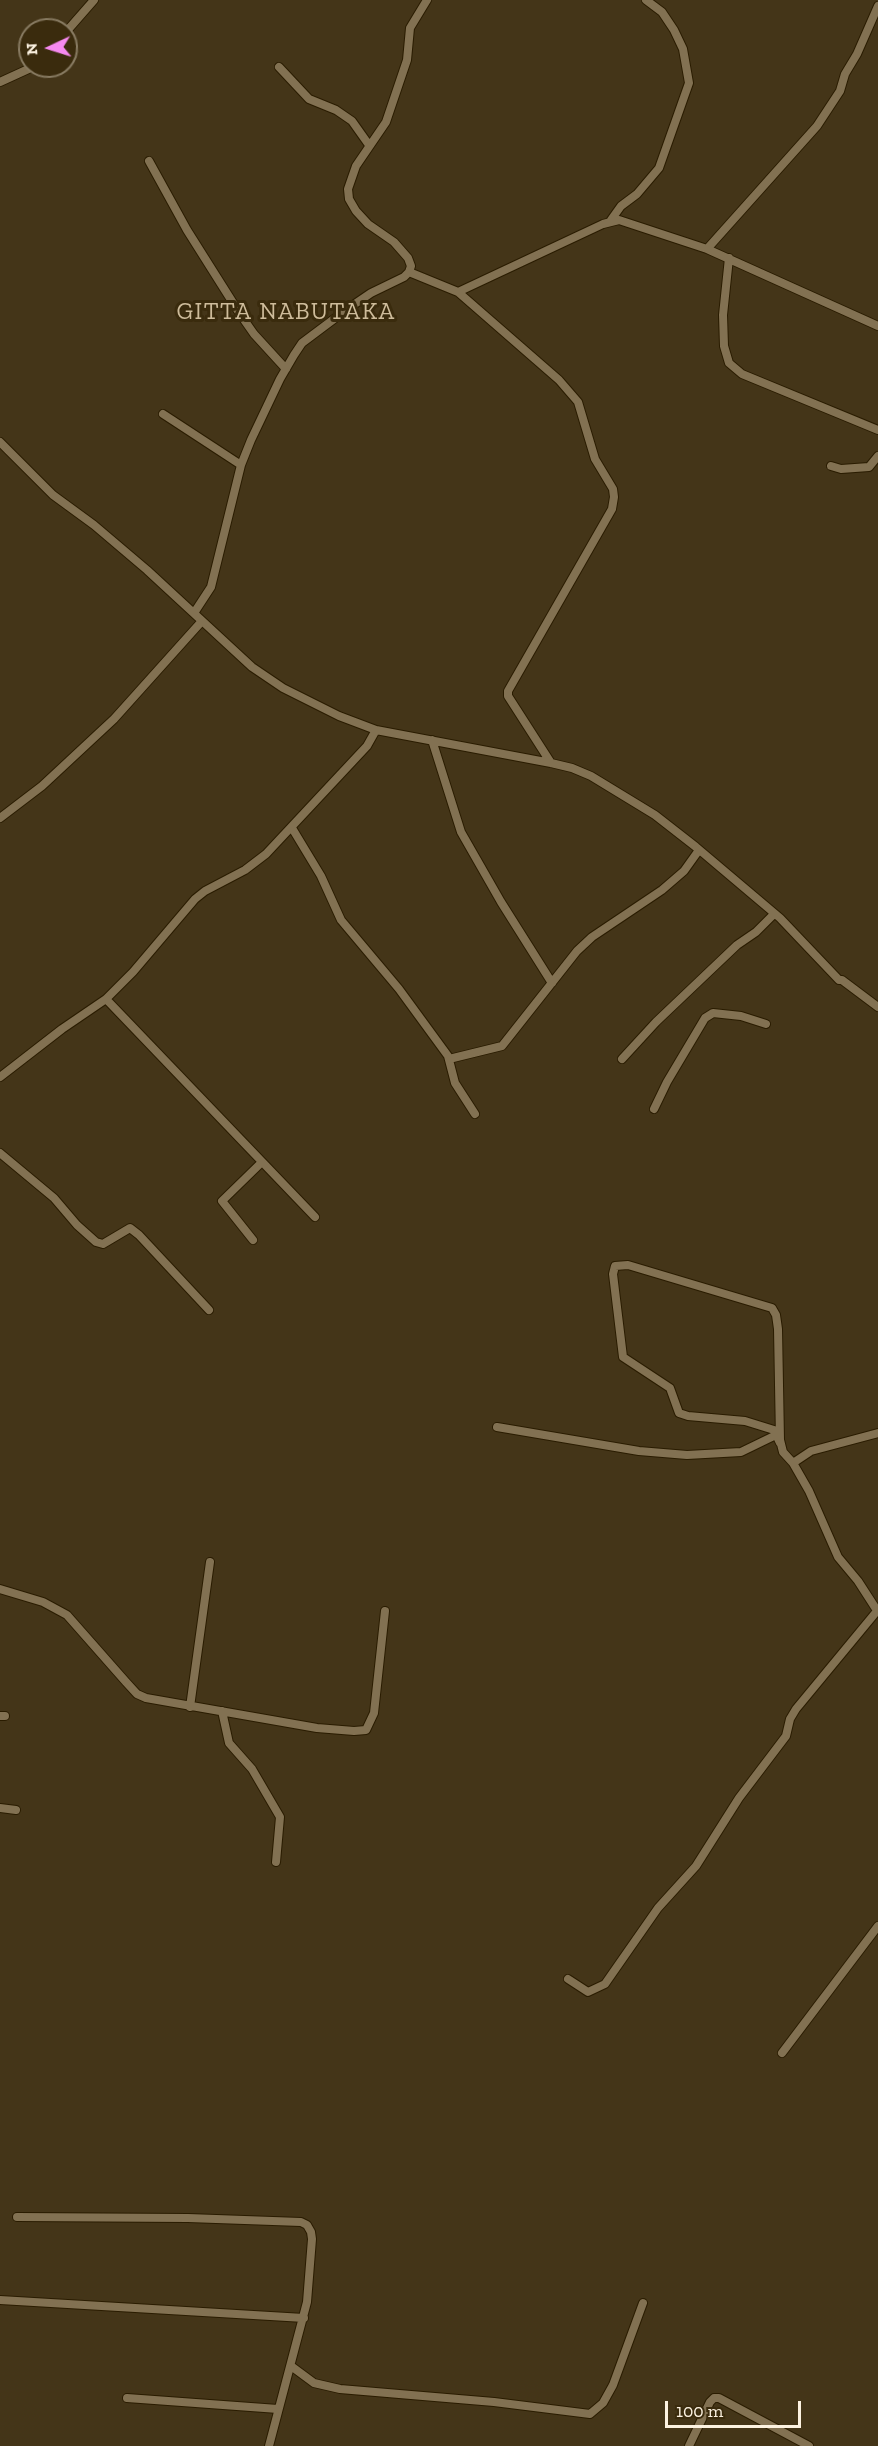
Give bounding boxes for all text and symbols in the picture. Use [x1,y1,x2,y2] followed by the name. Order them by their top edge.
[18,18,78,78] north arrow
[22,42,41,56] text: N
[176,298,396,326] district label: GITTA NABUTAKA
[668,2389,804,2427] scale bar
[676,2400,723,2422] text: 100 m

